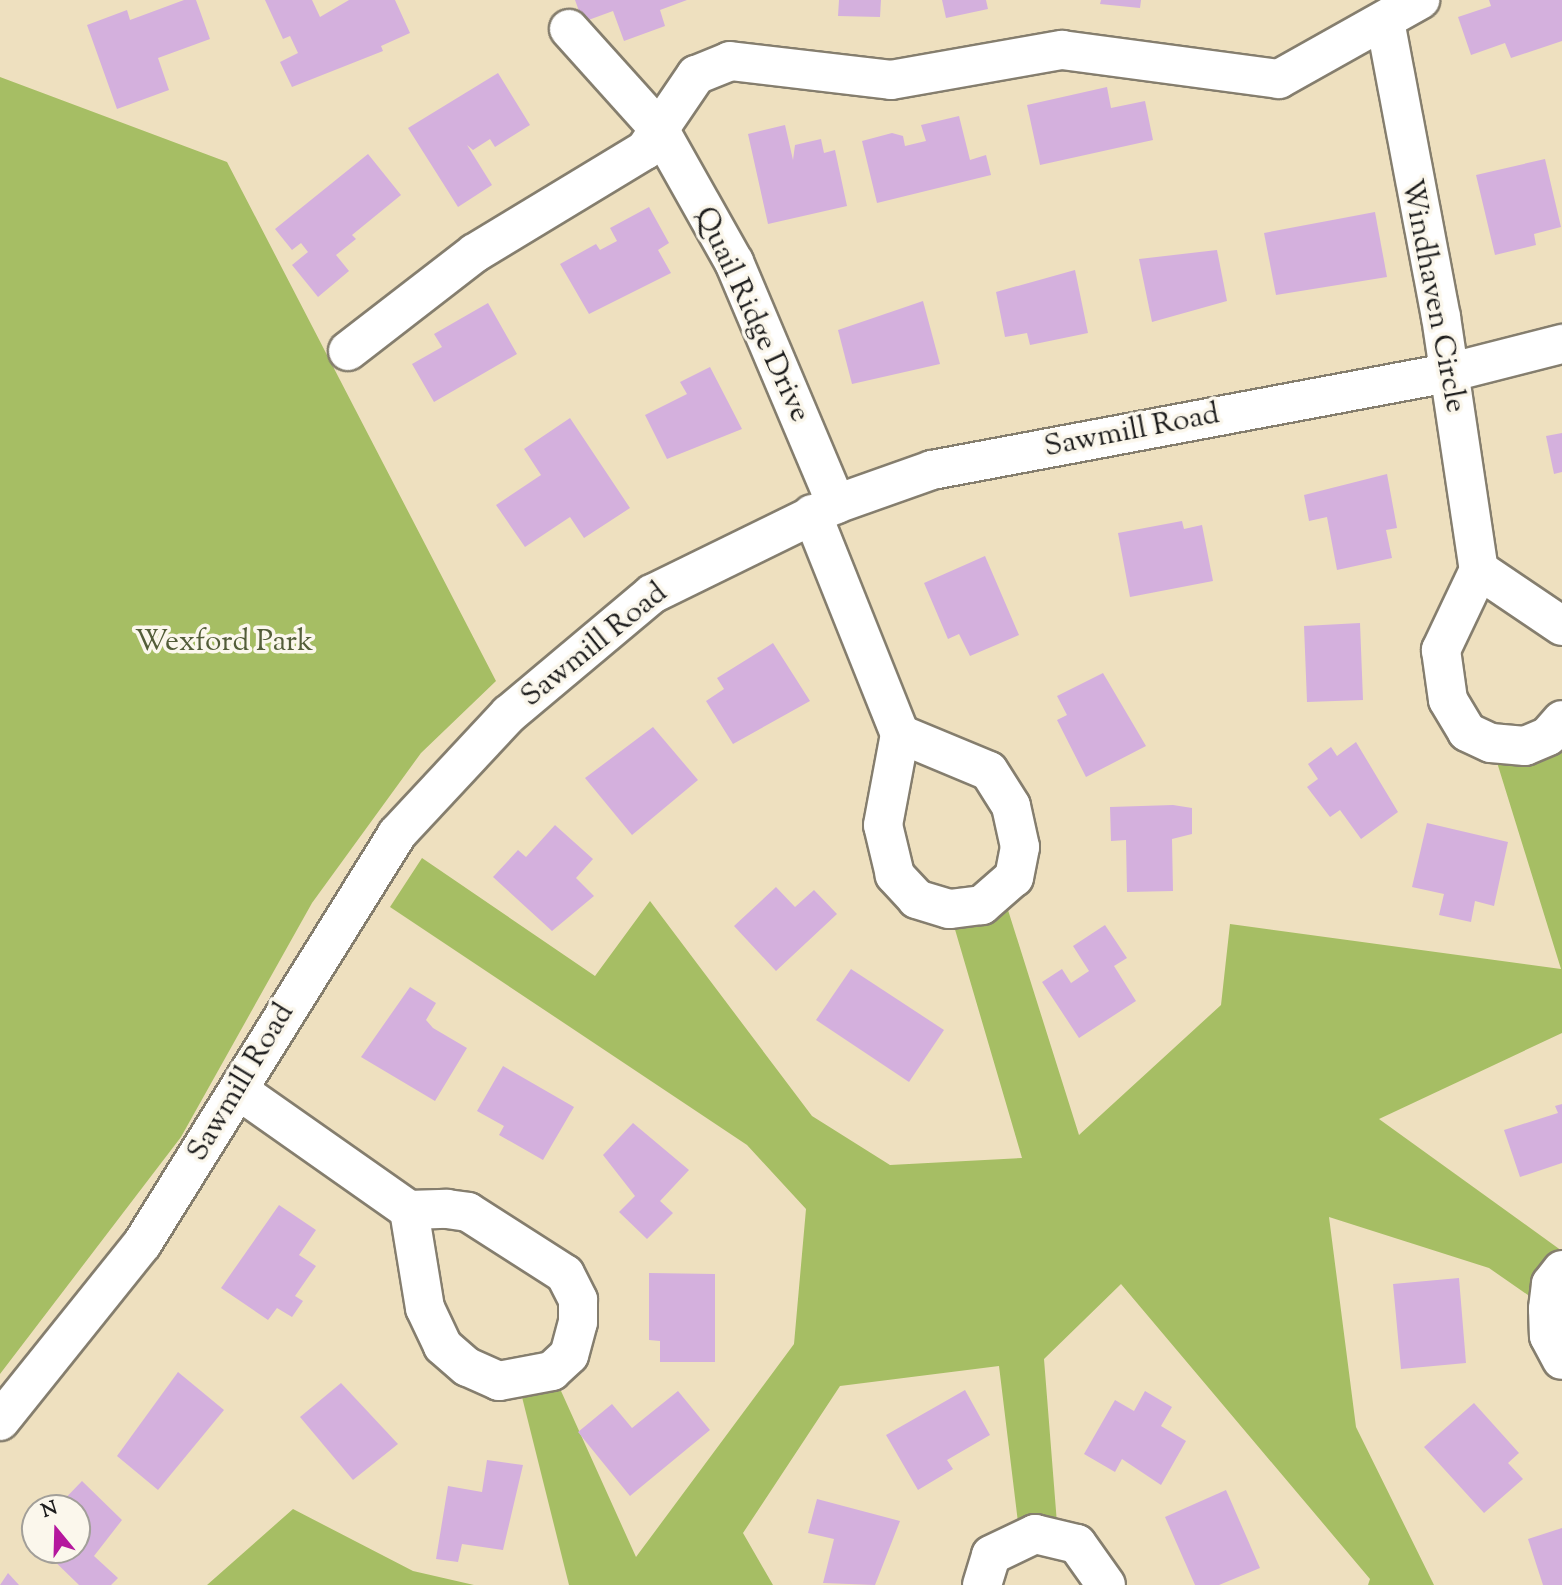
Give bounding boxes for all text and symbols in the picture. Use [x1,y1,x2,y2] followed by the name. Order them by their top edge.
[1392,176,1472,416] street label: Windhaven Circle
[685,202,817,428] street label: Quail Ridge Drive
[1041,397,1223,467] street label: Sawmill Road
[515,576,675,716] street label: Sawmill Road
[135,625,313,661] park label: Wexford Park
[181,998,303,1168] street label: Sawmill Road
[21,1494,91,1564] north arrow
[38,1495,61,1526] text: N

